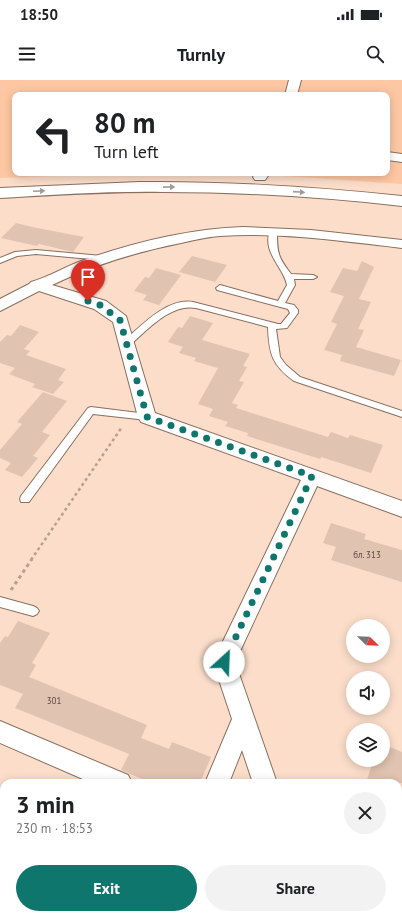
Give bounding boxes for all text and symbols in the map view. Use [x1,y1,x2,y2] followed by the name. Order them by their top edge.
[20,5,58,24] text: 18:50
[16,43,38,65] icon: menu
[177,43,225,66] text: Turnly
[364,43,386,65] icon: search
[94,104,155,141] text: 80 m
[28,108,80,160] icon: left
[94,140,159,163] text: Turn left
[163,184,176,190] one-way arrow
[33,187,45,194] one-way arrow
[293,189,305,196] one-way arrow
[71,260,105,301] pin
[77,266,99,288] icon: arrive
[353,549,381,560] house number: бл. 313
[346,619,390,663] north arrow
[346,619,390,767] map controls
[203,641,245,683] position arrow
[346,671,390,715] button: sound
[47,695,61,706] house number: 301
[346,723,390,767] button: layers
[16,789,75,820] text: 3 min
[344,792,386,834] button: close
[16,820,93,837] text: 230 m · 18:53
[16,865,197,911] button: Exit
[205,865,386,911] button: Share

